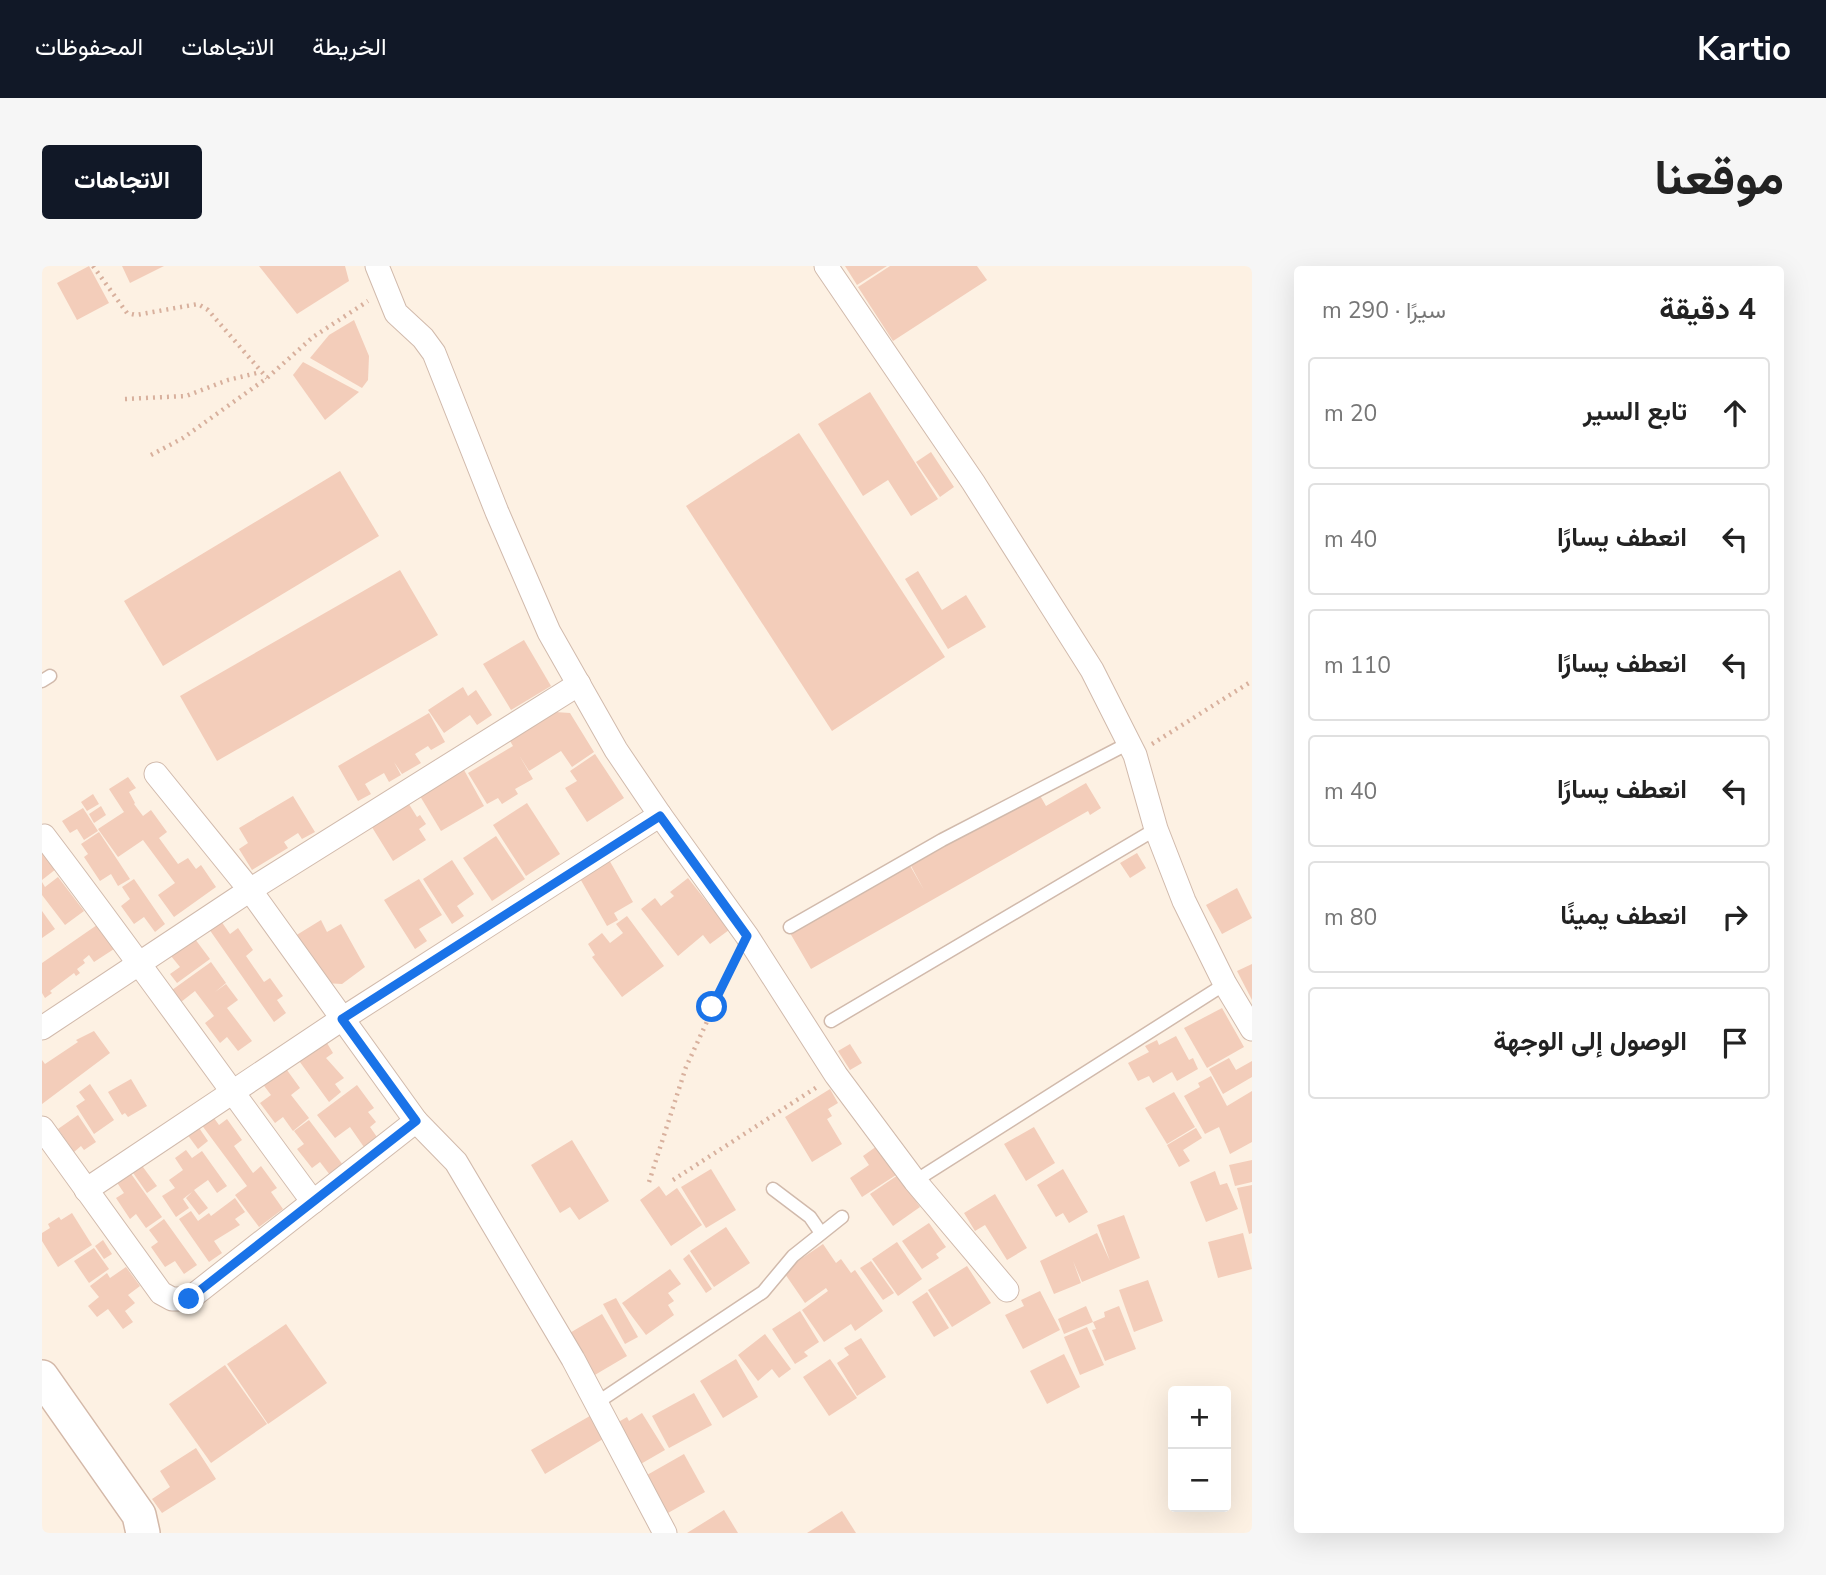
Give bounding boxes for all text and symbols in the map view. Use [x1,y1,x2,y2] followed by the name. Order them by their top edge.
[1697,27,1791,72] text: Kartio
[35,31,143,63] text: المحفوظات
[181,31,274,63] text: الاتجاهات
[312,31,387,63] text: الخريطة
[1654,144,1784,211] text: موقعنا
[42,145,202,219] button: الاتجاهات
[1659,289,1756,330] text: 4 دقيقة
[1322,295,1446,326] text: سيرًا · 290 m
[1583,394,1687,429] text: تابع السير
[1716,394,1754,432] icon: ahead
[1324,398,1377,429] text: 20 m
[1557,520,1687,555] text: انعطف يسارًا
[1716,520,1754,558] icon: left
[1324,524,1377,555] text: 40 m
[1557,646,1687,681] text: انعطف يسارًا
[1716,646,1754,684] icon: left
[1324,650,1391,681] text: 110 m
[1557,772,1687,807] text: انعطف يسارًا
[1716,772,1754,810] icon: left
[1324,776,1377,807] text: 40 m
[1560,898,1687,933] text: انعطف يمينًا
[1716,898,1754,936] icon: right
[1324,902,1377,933] text: 80 m
[696,991,727,1022] route start
[1493,1024,1687,1059] text: الوصول إلى الوجهة
[1716,1024,1754,1062] icon: arrive
[173,1283,204,1314] route end
[1168,1386,1231,1512] map controls
[1168,1386,1231,1449] button: +
[1168,1449,1231,1512] button: −

